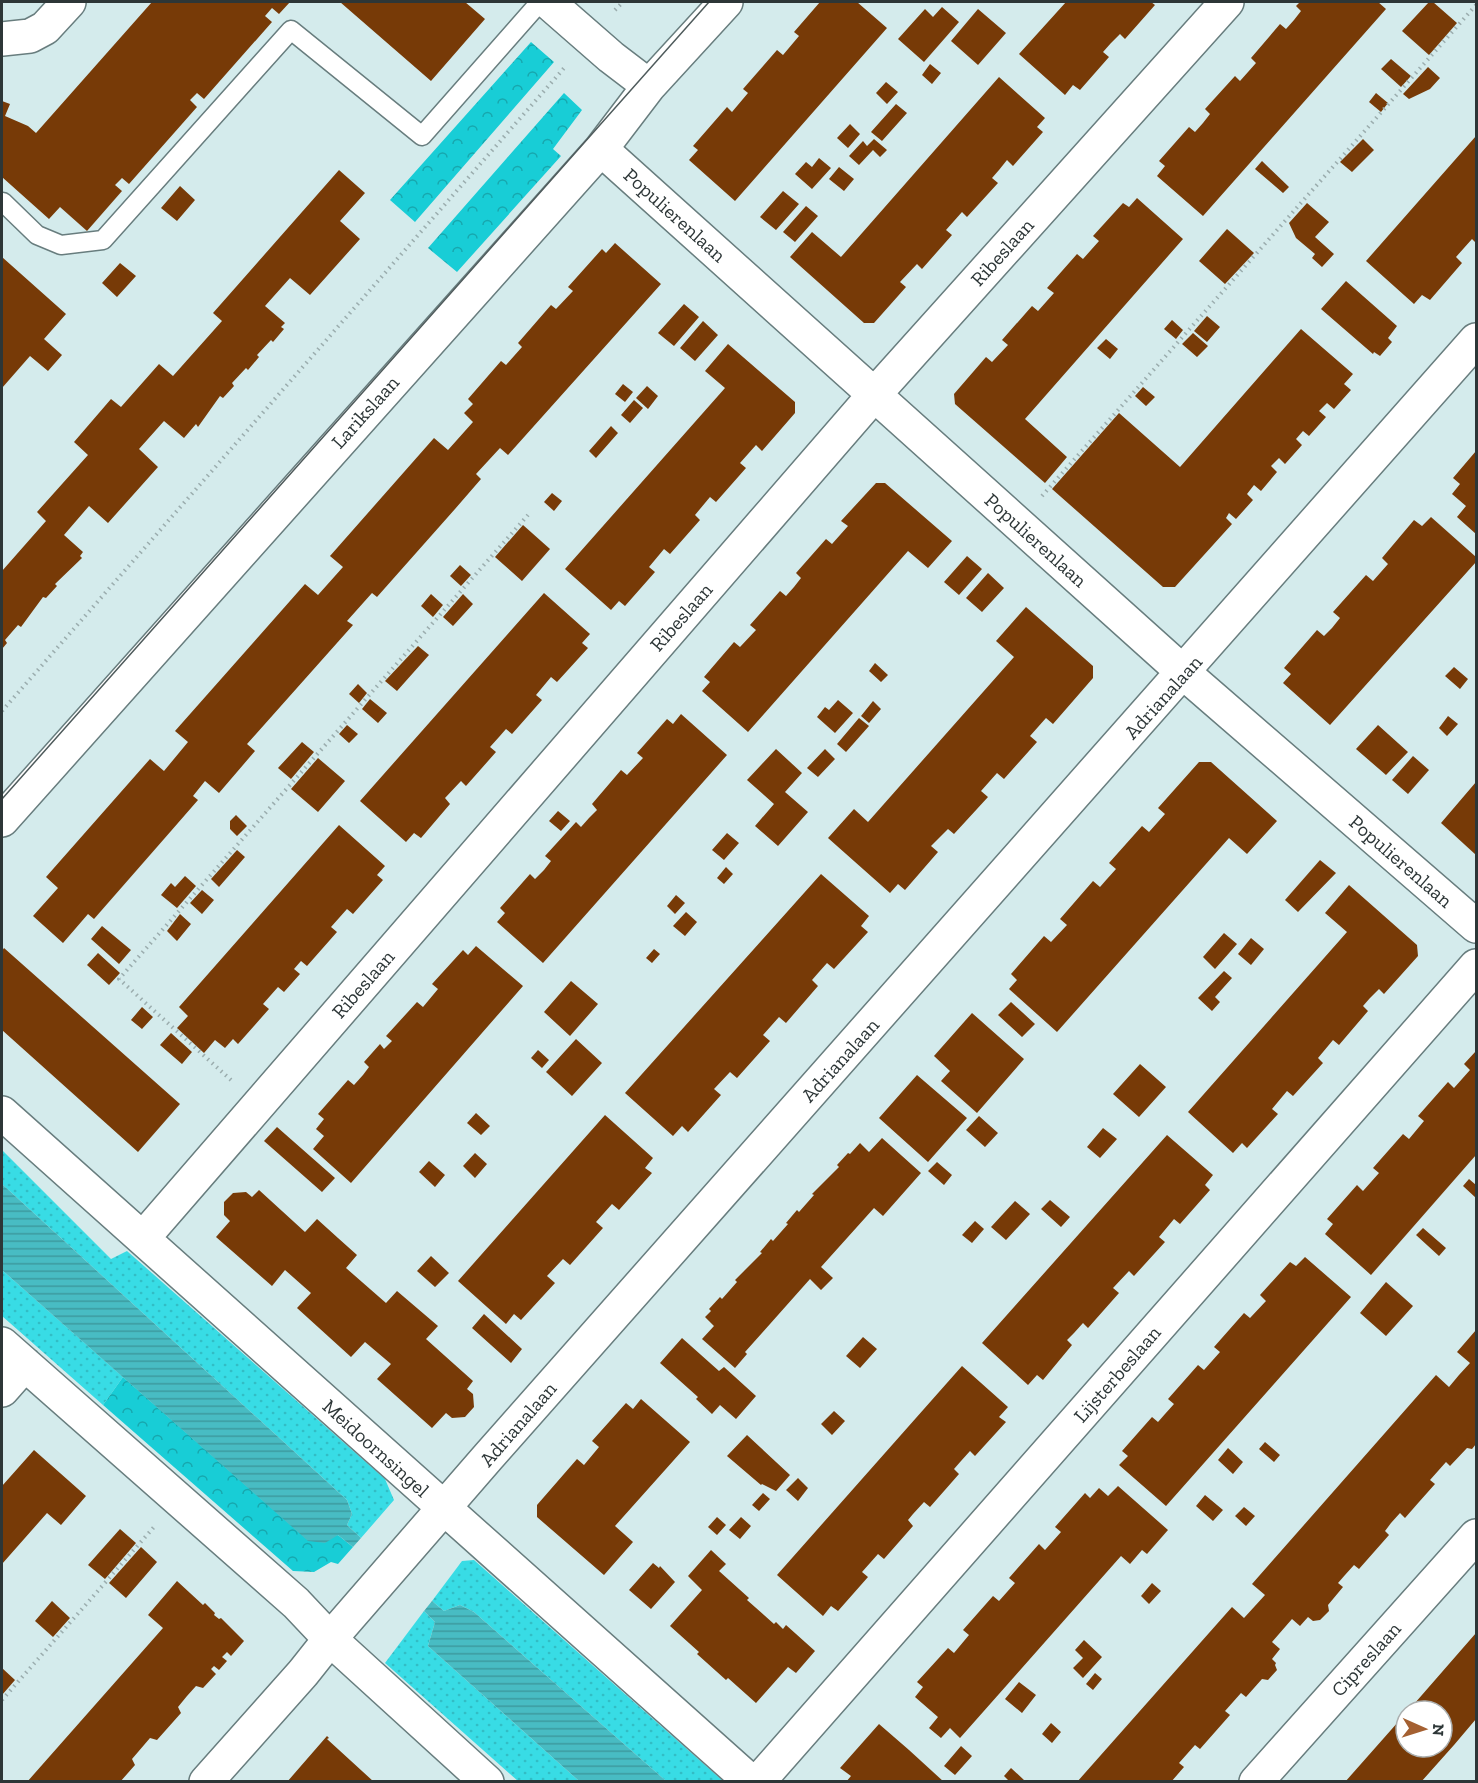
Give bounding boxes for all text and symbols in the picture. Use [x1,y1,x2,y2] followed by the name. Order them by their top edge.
[619,163,731,268] street label: Populierenlaan
[965,213,1039,291] street label: Ribeslaan
[326,370,404,453] street label: Larikslaan
[980,488,1092,593] street label: Populierenlaan
[645,577,718,656] street label: Ribeslaan
[1119,650,1207,744] street label: Adrianalaan
[1344,810,1458,913] street label: Populierenlaan
[327,944,400,1023] street label: Ribeslaan
[796,1013,884,1107] street label: Adrianalaan
[1068,1320,1166,1427] street label: Lijsterbeslaan
[475,1376,562,1471] street label: Adrianalaan
[318,1394,434,1502] street label: Meidoornsingel
[1326,1616,1406,1701] street label: Cipreslaan
[1394,1699,1454,1759] north arrow
[1429,1723,1448,1736] text: N

